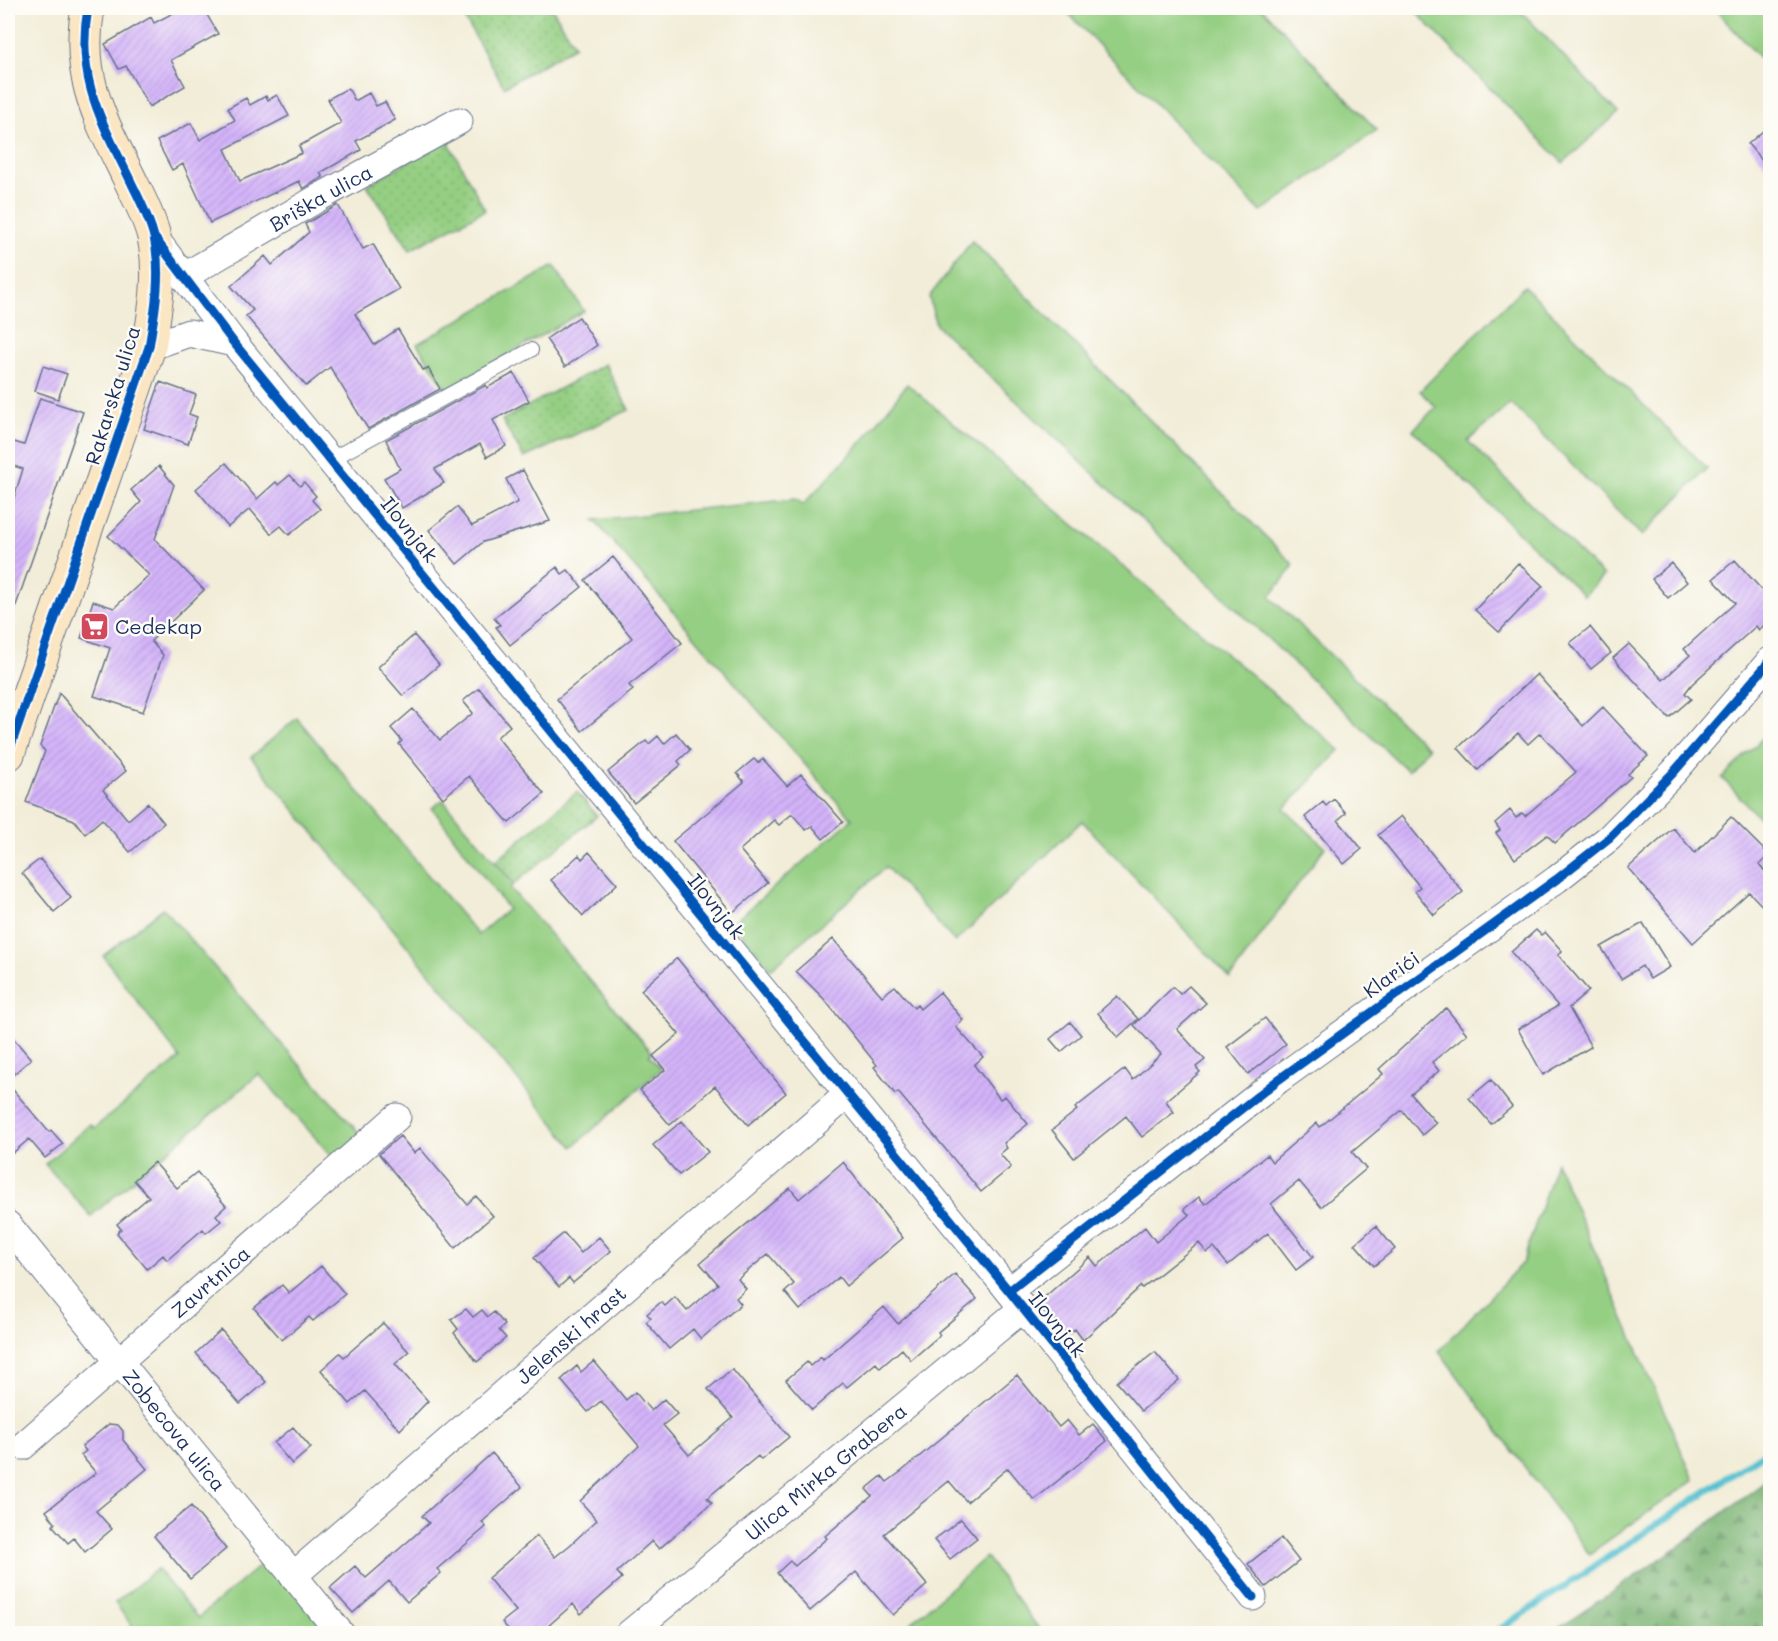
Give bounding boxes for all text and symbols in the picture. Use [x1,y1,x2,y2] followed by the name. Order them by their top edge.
[264,158,377,237] street label: Briška ulica
[79,322,145,468] street label: Rakarska ulica
[376,491,444,567] street label: Ilovnjak
[78,610,110,642] supermarket icon: Cedekap
[115,613,202,639] place label: Cedekap
[683,868,751,944] street label: Ilovnjak
[1358,945,1424,1003] street label: Klarići
[165,1240,255,1323] street label: Zavrtnica
[511,1280,631,1389] street label: Jelenski hrast
[1024,1286,1092,1362] street label: Ilovnjak
[117,1363,232,1496] street label: Zobecova ulica
[739,1397,912,1546] street label: Ulica Mirka Grabera

